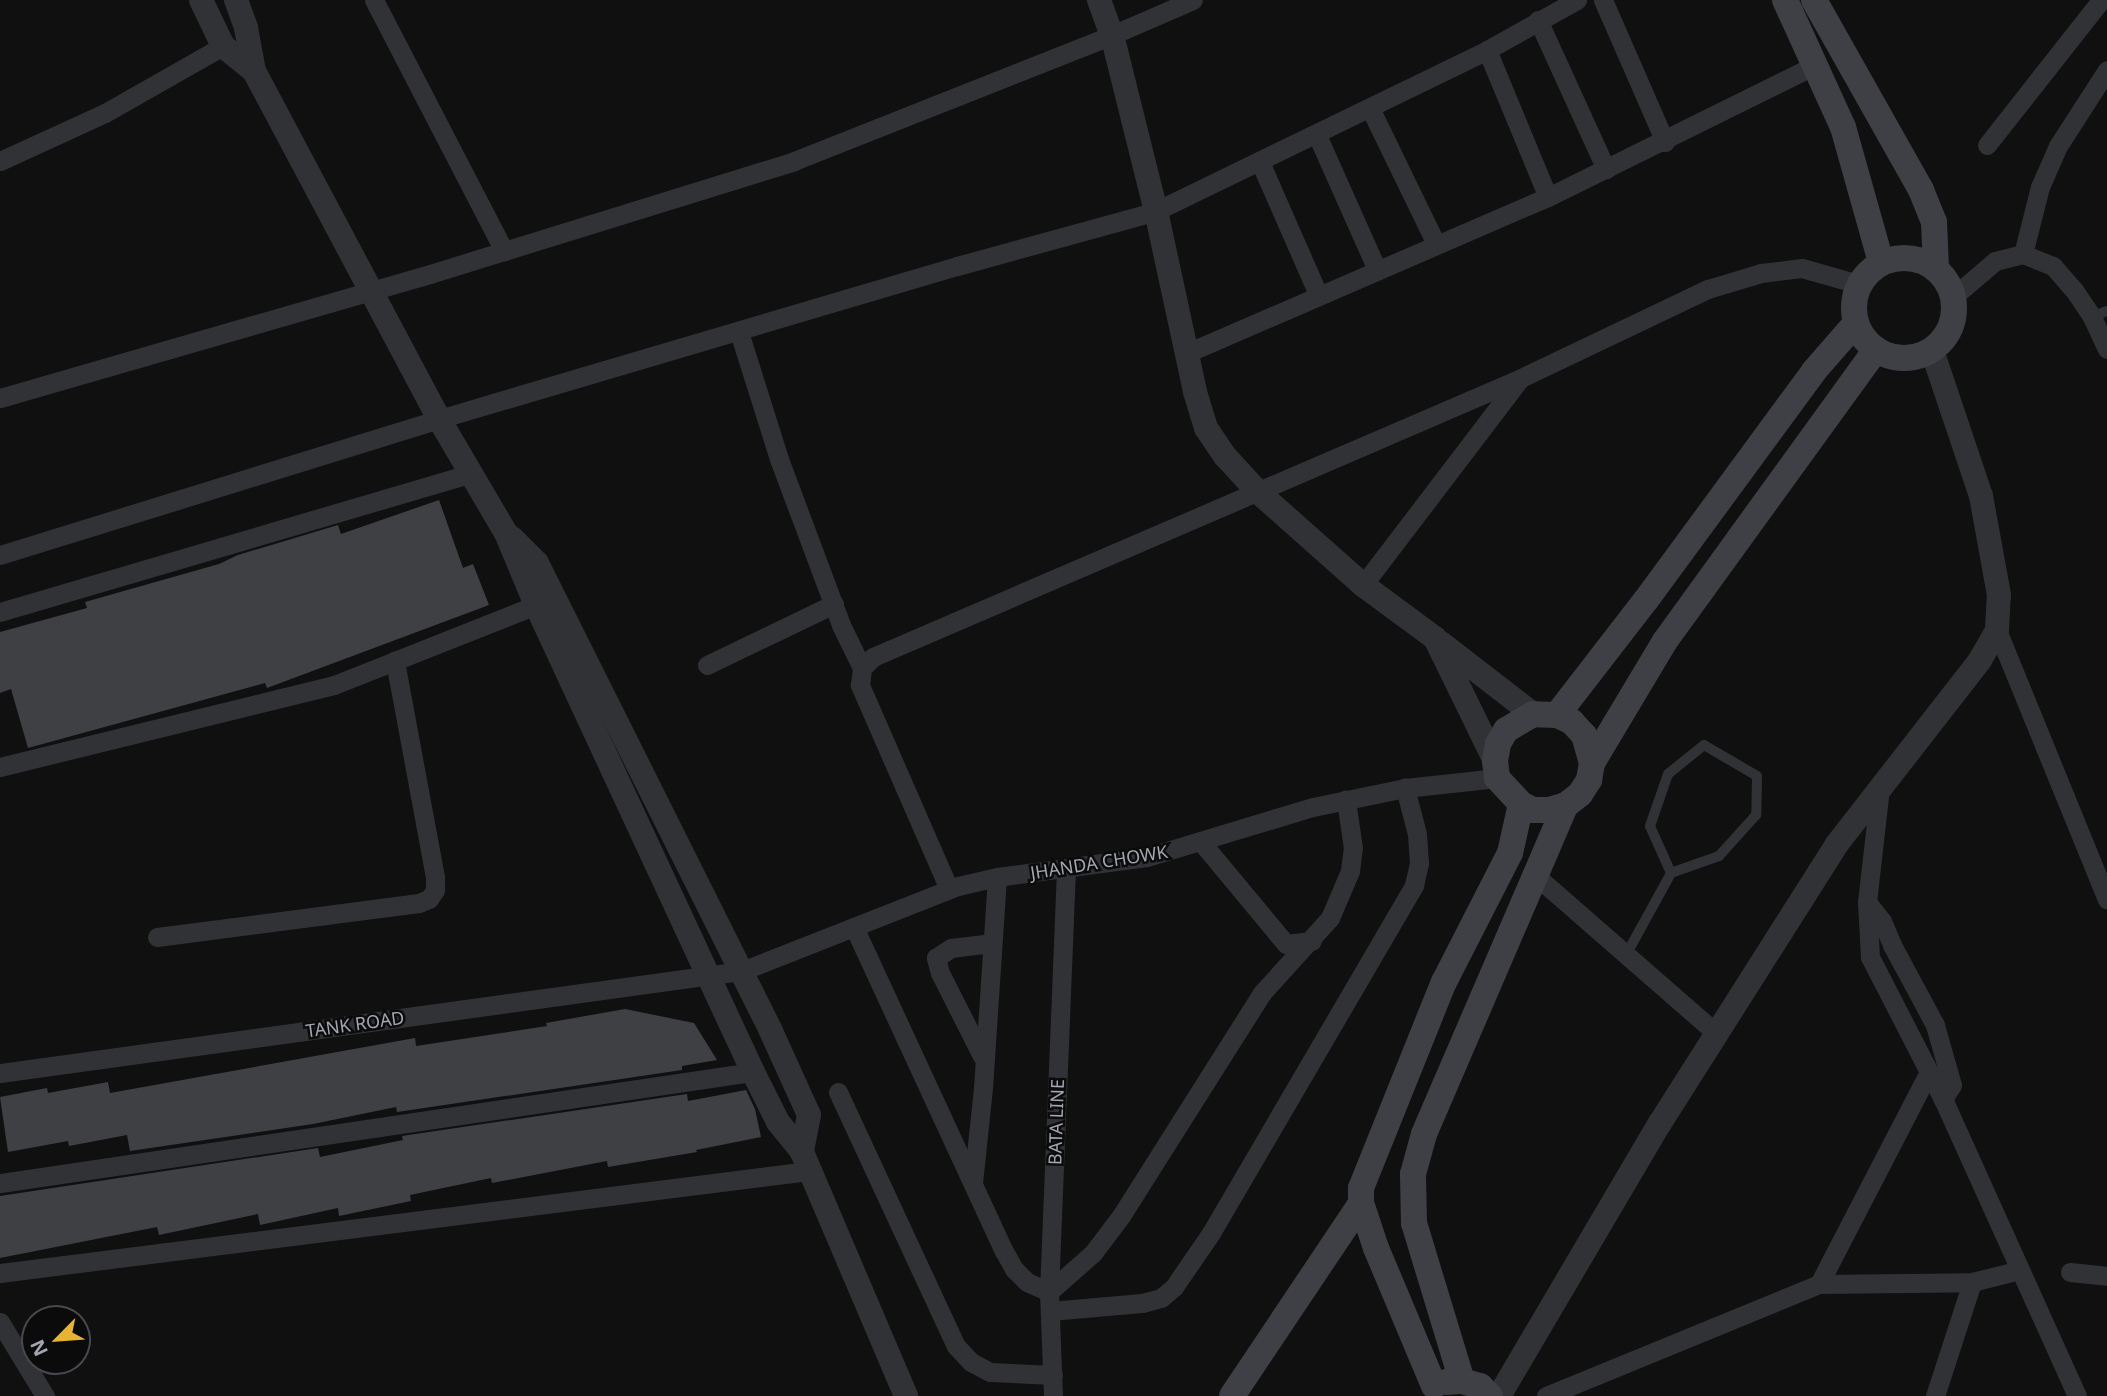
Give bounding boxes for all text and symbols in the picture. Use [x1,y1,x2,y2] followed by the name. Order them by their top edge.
[1029,840,1169,884] street label: JHANDA CHOWK
[304,1006,406,1042] street label: TANK ROAD
[1044,1079,1068,1165] street label: BATA LINE
[21,1305,91,1375] north arrow
[24,1336,54,1361] text: N

